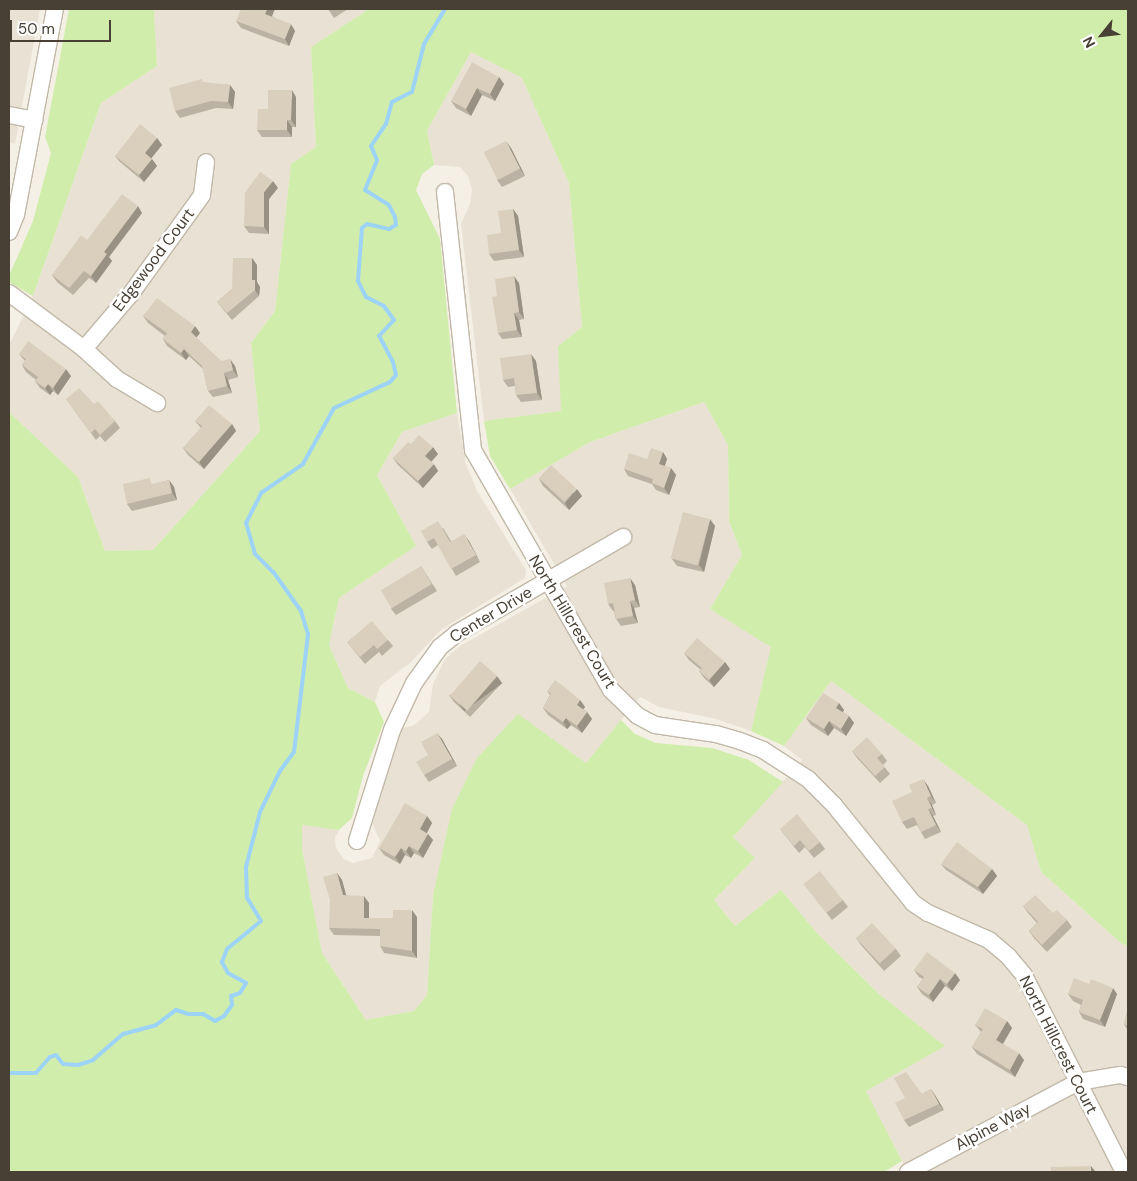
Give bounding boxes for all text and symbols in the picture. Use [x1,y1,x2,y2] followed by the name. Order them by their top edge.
[12,10,114,42] scale bar
[1077,10,1127,60] north arrow
[18,19,55,39] text: 50 m
[1079,33,1099,51] text: N
[109,205,199,315] street label: Edgewood Court
[525,552,619,692] street label: North Hillcrest Court
[446,583,536,647] street label: Center Drive
[1015,973,1101,1117] street label: North Hillcrest Court
[952,1099,1034,1155] street label: Alpine Way

